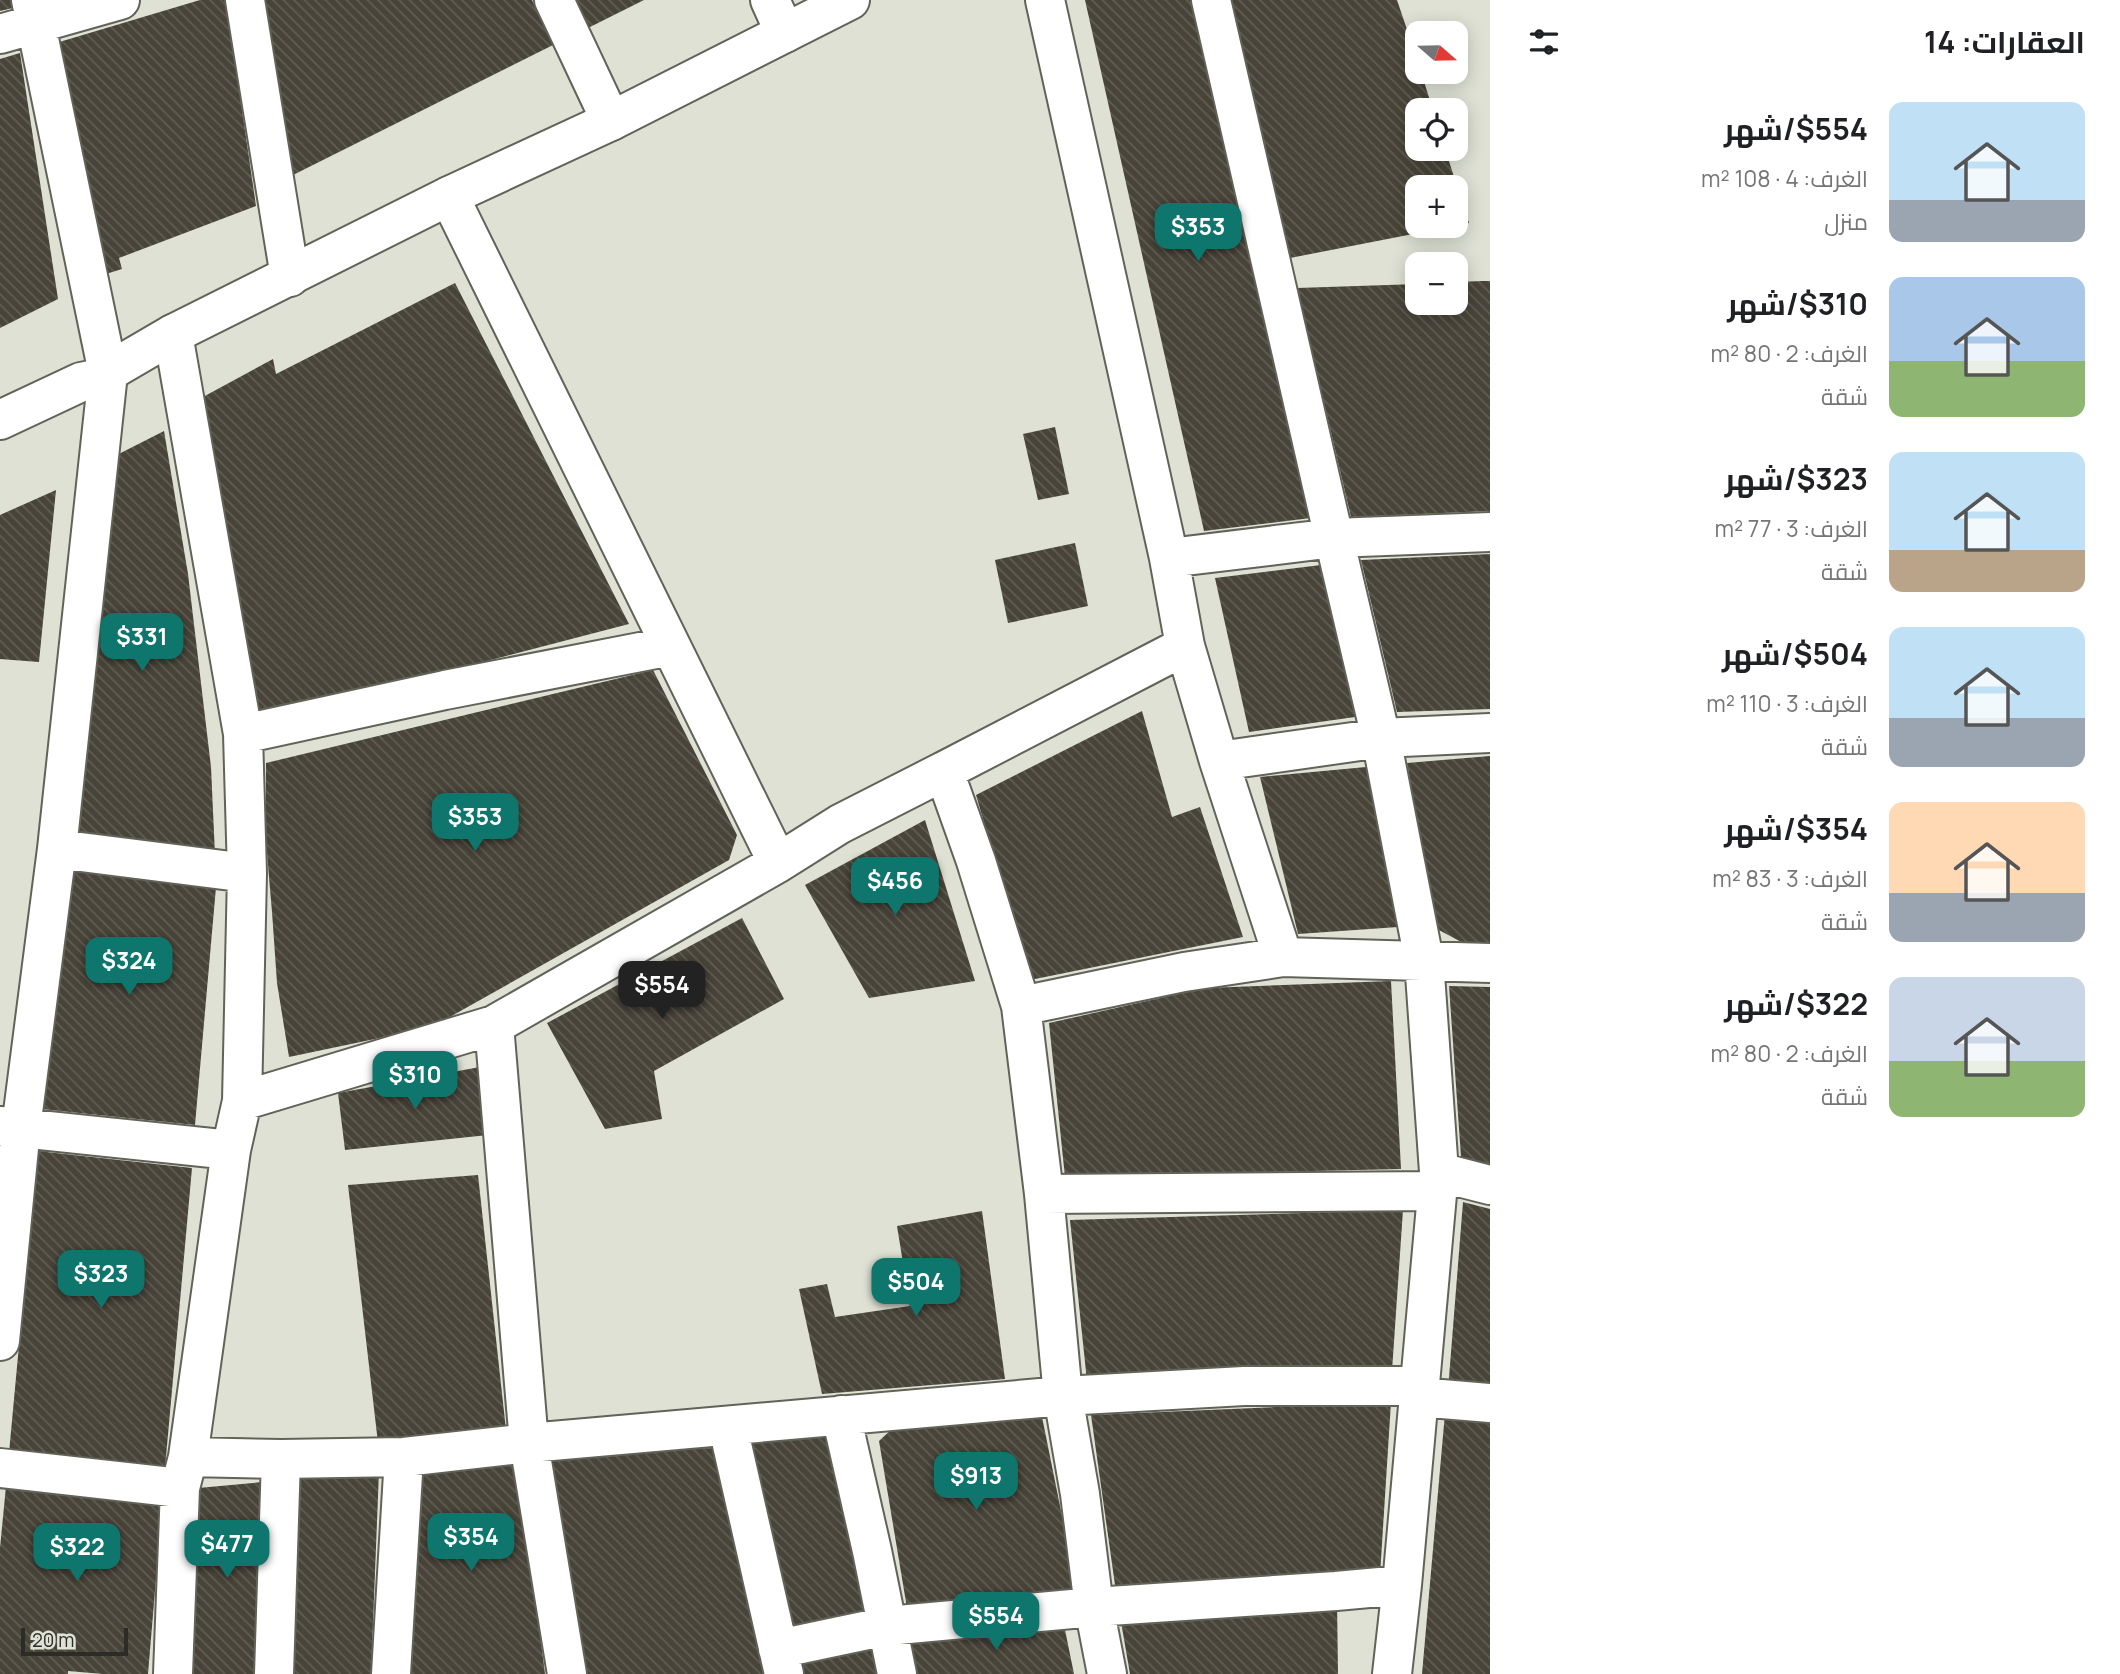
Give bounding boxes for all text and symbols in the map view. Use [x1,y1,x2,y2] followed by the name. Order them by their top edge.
[1405,21,1468,84] north arrow
[1405,21,1468,315] map controls
[1924,21,2085,62] text: العقارات: 14
[1525,23,1563,61] icon: filters
[1405,98,1468,161] button: locate
[1724,108,1868,149] text: $554/شهر
[1945,130,2029,214] icon: home
[1701,162,1868,194] text: الغرف: 4 · 108 m²
[1405,175,1468,238] button: +
[1157,204,1239,263] pin: $353
[1824,205,1868,237] text: منزل
[1171,210,1225,242] text: $353
[1405,252,1468,315] button: −
[1727,283,1868,324] text: $310/شهر
[1945,305,2029,389] icon: home
[1710,337,1868,369] text: الغرف: 2 · 80 m²
[1821,380,1868,412] text: شقة
[1725,458,1868,499] text: $323/شهر
[1945,480,2029,564] icon: home
[1715,512,1868,544] text: الغرف: 3 · 77 m²
[1821,555,1868,587] text: شقة
[101,614,183,673] pin: $331
[116,620,168,652] text: $331
[1722,633,1868,674] text: $504/شهر
[1945,655,2029,739] icon: home
[1706,687,1868,719] text: الغرف: 3 · 110 m²
[1821,730,1868,762] text: شقة
[434,794,516,853] pin: $353
[448,800,502,832] text: $353
[1724,808,1868,849] text: $354/شهر
[1945,830,2029,914] icon: home
[854,858,936,917] pin: $456
[1712,862,1868,894] text: الغرف: 3 · 83 m²
[867,864,923,896] text: $456
[1821,905,1868,937] text: شقة
[88,937,170,997] pin: $324
[101,944,157,976] text: $324
[621,962,703,1021] pin: $554
[634,968,690,1000] text: $554
[1724,983,1868,1024] text: $322/شهر
[1945,1005,2029,1089] icon: home
[1710,1037,1868,1069] text: الغرف: 2 · 80 m²
[374,1052,456,1111] pin: $310
[388,1058,442,1090] text: $310
[1821,1080,1868,1112] text: شقة
[60,1250,142,1310] pin: $323
[74,1257,128,1289] text: $323
[875,1258,957,1318] pin: $504
[887,1265,945,1297] text: $504
[935,1452,1017,1512] pin: $913
[950,1459,1002,1491] text: $913
[430,1514,512,1573] pin: $354
[186,1520,268,1580] pin: $477
[443,1520,499,1552] text: $354
[36,1524,118,1583] pin: $322
[200,1527,254,1559] text: $477
[49,1530,105,1562] text: $322
[955,1592,1037,1652] pin: $554
[968,1599,1024,1631] text: $554
[21,1625,128,1657] scale bar
[32,1627,74,1653] text: 20 m

